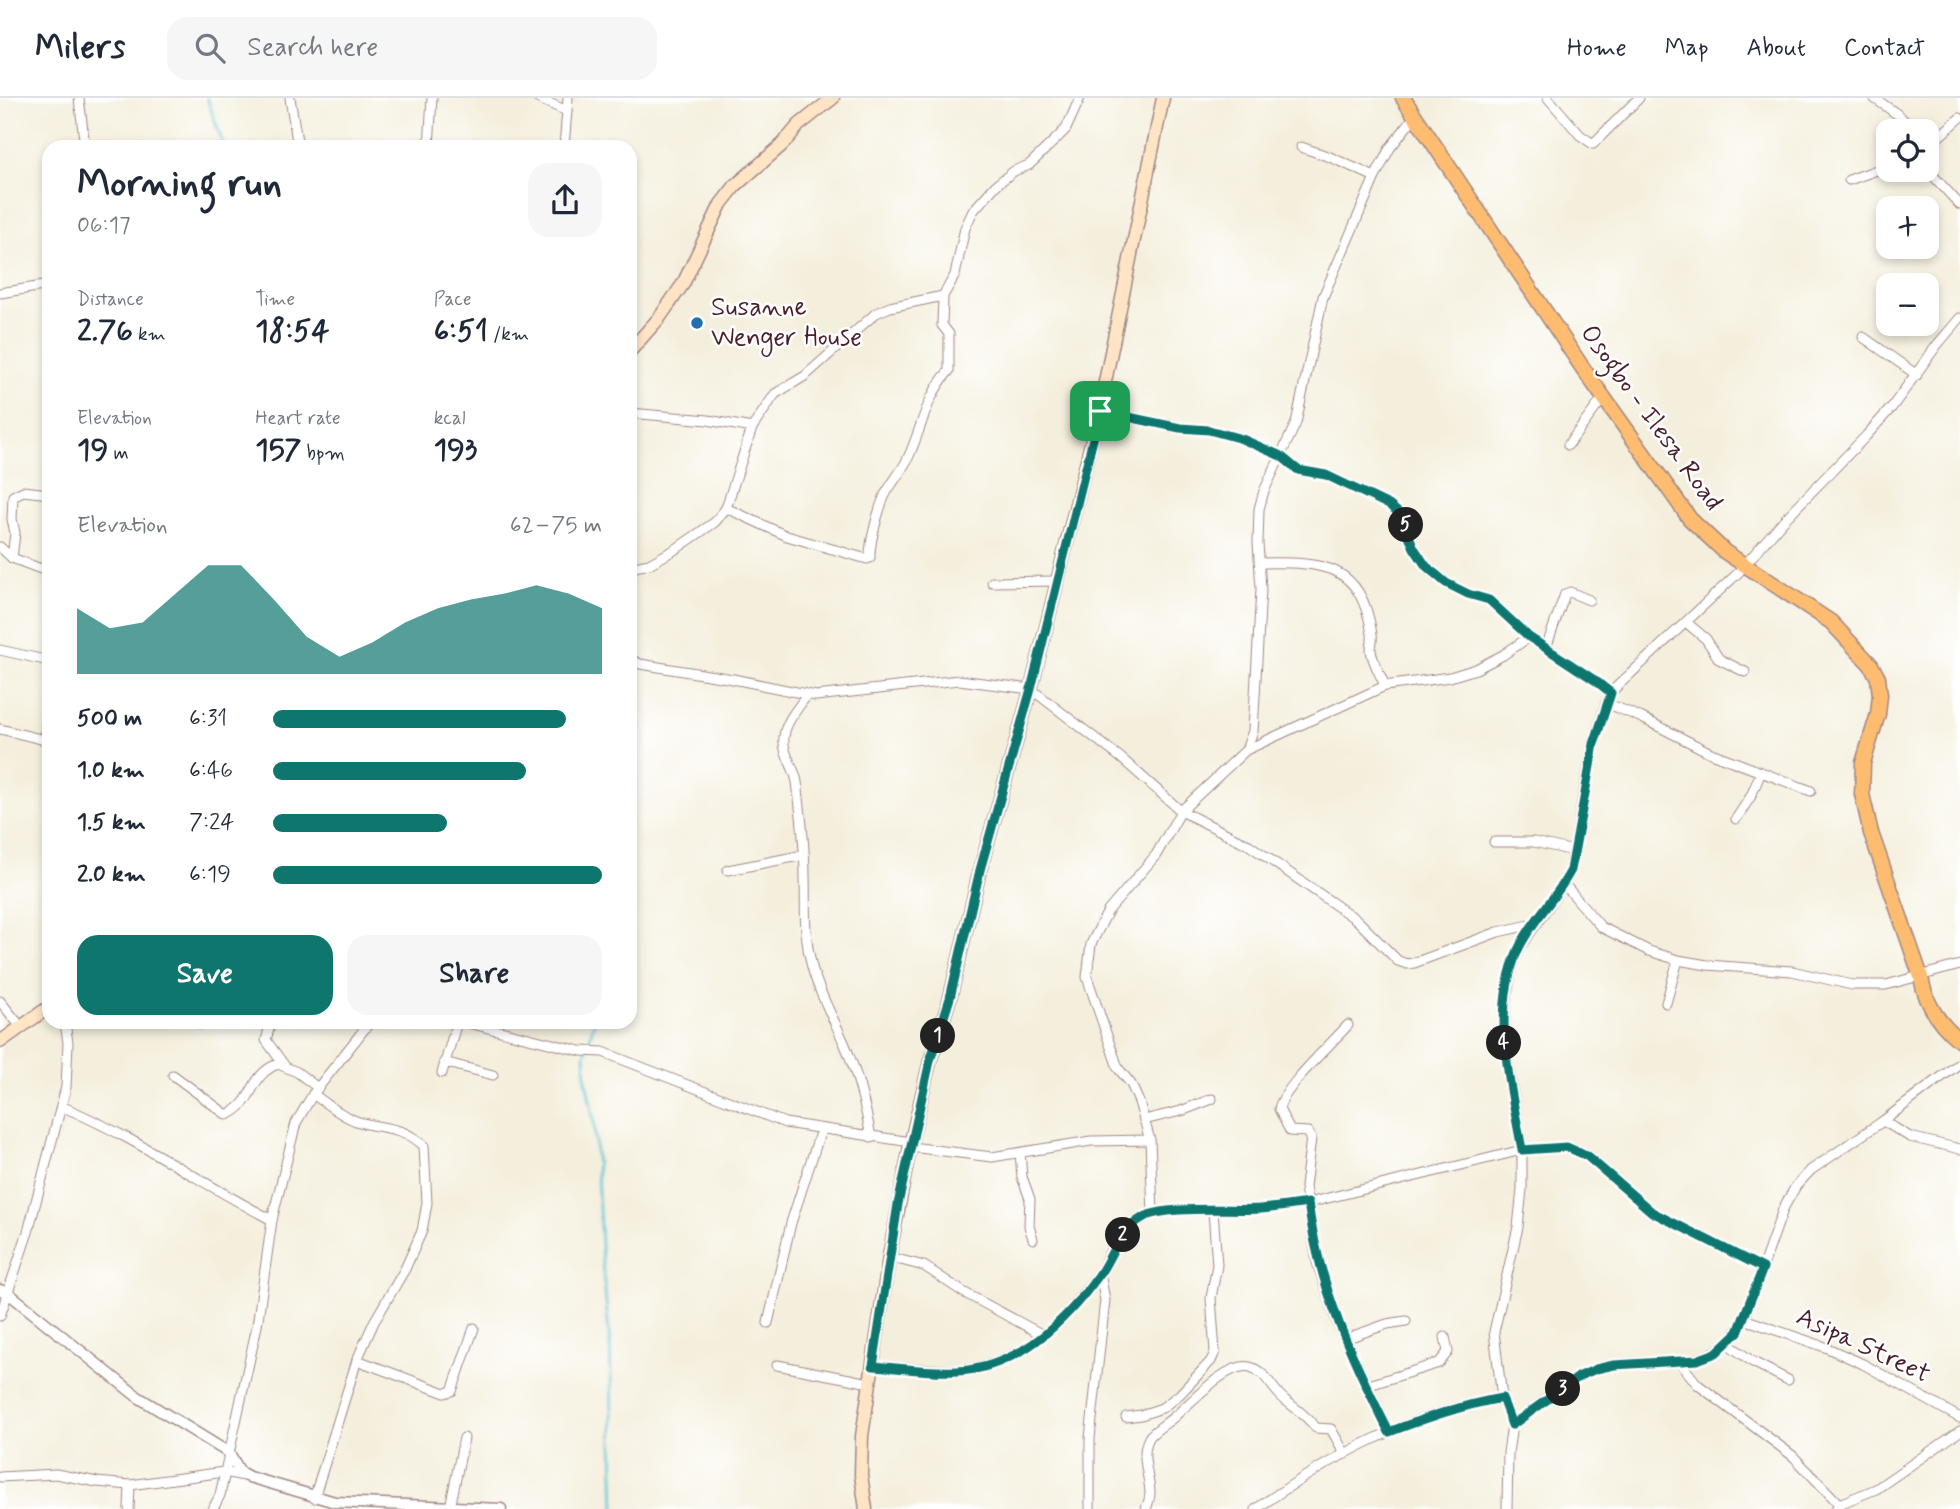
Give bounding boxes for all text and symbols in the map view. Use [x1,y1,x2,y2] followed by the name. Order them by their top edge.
[167,17,657,80] search box
[35,26,125,70] text: Milers
[191,29,229,67] icon: search
[247,31,378,65] text: Search here
[1567,33,1627,64] text: Home
[1665,33,1709,64] text: Map
[1747,33,1806,64] text: About
[1844,33,1925,64] text: Contact
[1876,119,1939,336] map controls
[1876,119,1939,182] button: locate
[77,160,282,209] text: Morning run
[528,163,602,237] button: share
[1876,196,1939,259] button: +
[77,211,131,241] text: 06:17
[1876,273,1939,336] button: −
[77,287,144,312] text: Distance
[255,287,295,312] text: Time
[434,287,471,312] text: Pace
[711,291,862,357] place label: Susanne Wenger House
[77,312,133,351] text: 2.76
[255,312,329,351] text: 18:54
[434,312,488,351] text: 6:51
[689,315,705,331] marker: Susanne Wenger House
[1570,318,1730,520] street label: Osogbo - Ilesa Road
[133,322,166,347] text: km
[488,322,529,347] text: /km
[1070,381,1130,441] pin
[1081,392,1119,430] icon: arrive
[77,406,152,431] text: Elevation
[255,406,341,431] text: Heart rate
[434,406,466,431] text: kcal
[77,431,108,470] text: 19
[255,431,301,470] text: 157
[434,431,477,470] text: 193
[108,441,129,466] text: m
[301,441,345,466] text: bpm
[1388,508,1424,542] pin: 5
[77,511,168,541] text: Elevation
[510,511,602,541] text: 62–75 m
[1400,512,1411,537] text: 5
[77,704,142,734] text: 500 m
[189,704,227,734] text: 6:31
[77,756,145,786] text: 1.0 km
[189,756,233,786] text: 6:46
[77,808,146,838] text: 1.5 km
[189,808,234,838] text: 7:24
[77,860,146,890] text: 2.0 km
[189,860,231,890] text: 6:19
[77,935,333,1015] button: Save
[347,935,602,1015] button: Share
[920,1018,956,1054] pin: 1
[933,1023,942,1048] text: 1
[1486,1026,1522,1060] pin: 4
[1498,1030,1509,1055] text: 4
[1106,1218,1140,1252] pin: 2
[1118,1222,1127,1247] text: 2
[1791,1300,1935,1392] street label: Asipa Street
[1546,1372,1580,1406] pin: 3
[1558,1376,1567,1401] text: 3

